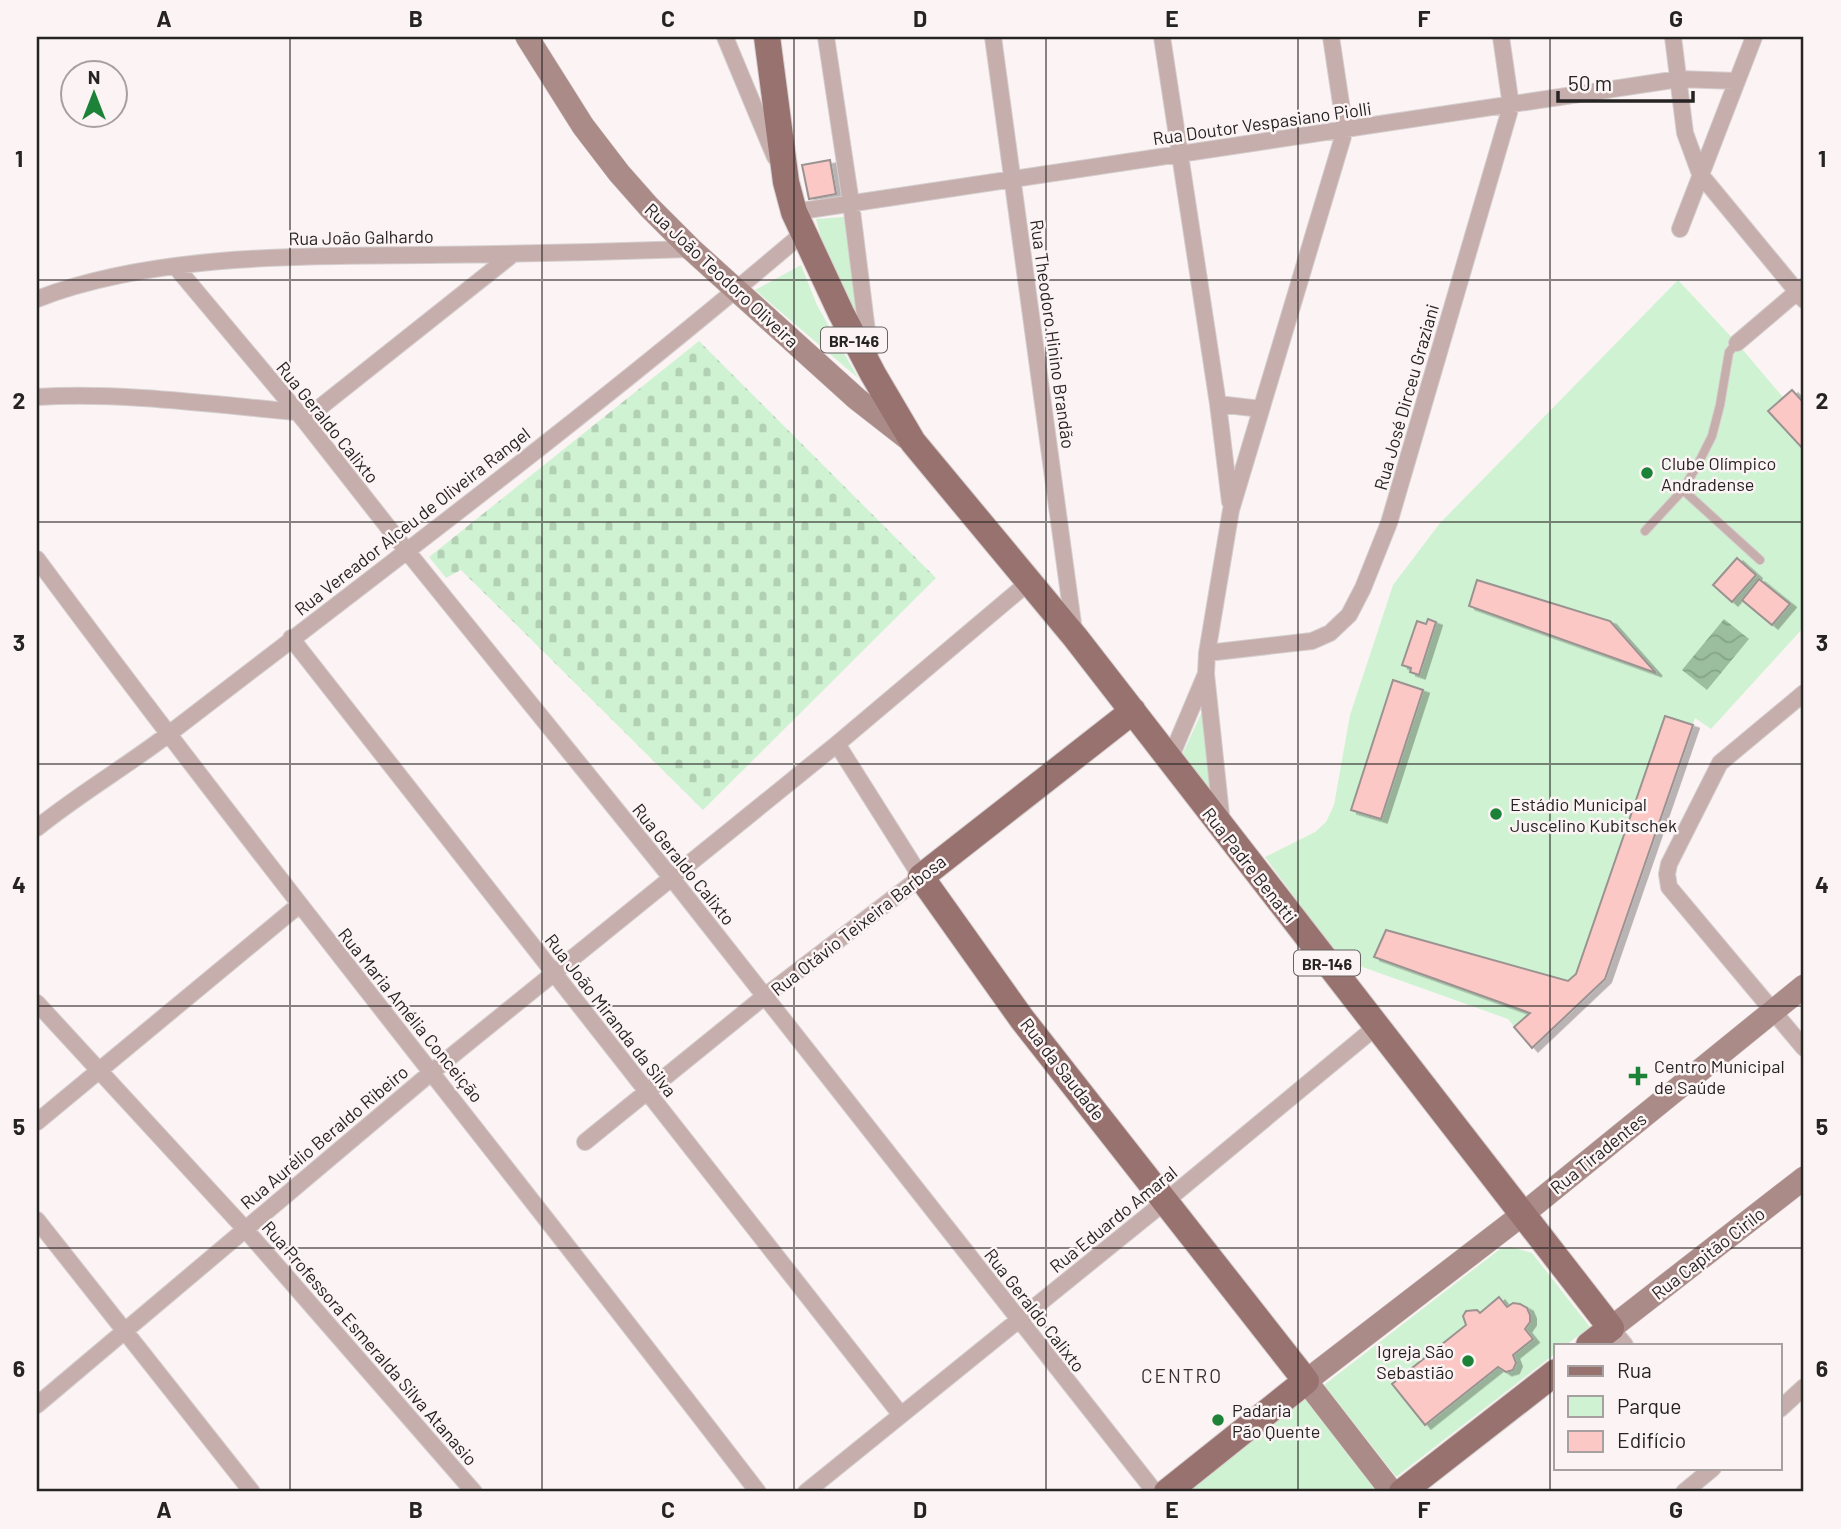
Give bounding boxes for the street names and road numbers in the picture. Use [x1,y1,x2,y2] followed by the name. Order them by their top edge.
[1151,97,1373,149] street label: Rua Doutor Vespasiano Piolli
[641,198,803,352] street label: Rua João Teodoro Oliveira
[1026,218,1080,450] street label: Rua Theodoro Hinino Brandão
[288,225,434,249] street label: Rua João Galhardo
[1369,301,1443,493] street label: Rua José Dirceu Graziani
[821,328,887,352] road number: BR-146
[272,357,384,487] street label: Rua Geraldo Calixto
[290,422,534,620] street label: Rua Vereador Alceu de Oliveira Rangel
[628,799,740,929] street label: Rua Geraldo Calixto
[1198,803,1302,927] street label: Rua Padre Benatti
[766,850,950,1000] street label: Rua Otávio Teixeira Barbosa
[334,923,488,1107] street label: Rua Maria Amélia Conceição
[540,929,682,1101] street label: Rua João Miranda da Silva
[1294,951,1360,976] road number: BR-146
[1016,1013,1110,1125] street label: Rua da Saudade
[236,1060,412,1214] street label: Rua Aurélio Beraldo Ribeiro
[1546,1108,1650,1198] street label: Rua Tiradentes
[1045,1161,1181,1277] street label: Rua Eduardo Amaral
[1647,1202,1769,1304] street label: Rua Capitão Cirilo
[258,1216,482,1470] street label: Rua Professora Esmeralda Silva Atanasio
[980,1244,1090,1376] street label: Rua Geraldo Calixto

